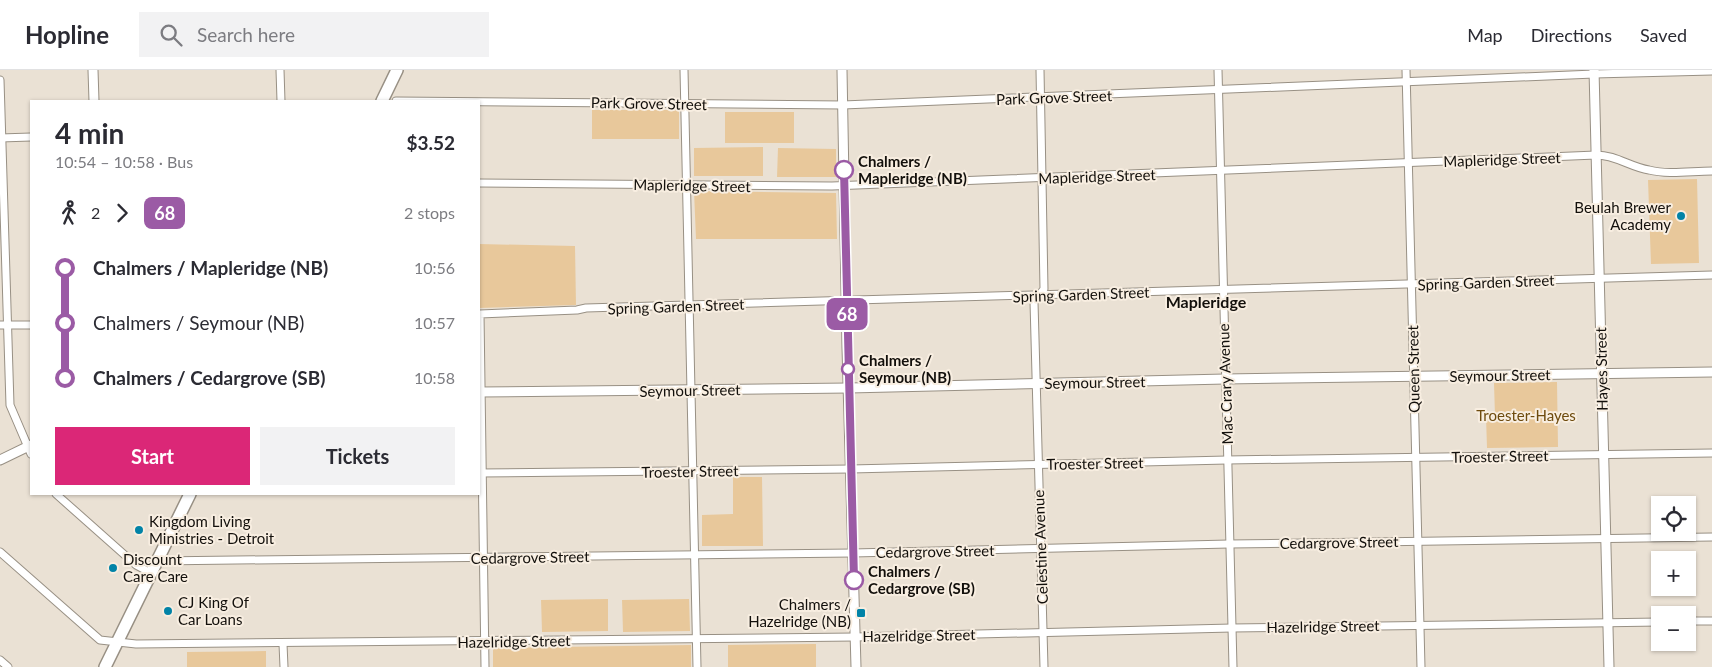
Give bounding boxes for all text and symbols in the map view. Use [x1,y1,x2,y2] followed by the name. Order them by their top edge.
[139,12,489,57] search box
[25,20,109,49] text: Hopline
[157,21,185,49] icon: search
[197,23,295,46] text: Search here
[1467,24,1503,46] text: Map
[1531,24,1612,46] text: Directions
[1640,24,1687,46] text: Saved
[996,86,1113,108] street label: Park Grove Street
[591,93,708,113] street label: Park Grove Street
[55,116,124,150] text: 4 min
[406,131,455,154] text: $3.52
[1443,148,1562,170] street label: Mapleridge Street
[55,152,193,171] text: 10:54 – 10:58 · Bus
[858,152,967,187] place label: Chalmers / Mapleridge (NB)
[834,160,854,180] marker: Chalmers / Mapleridge (NB)
[1038,165,1157,187] street label: Mapleridge Street
[633,175,751,195] street label: Mapleridge Street
[1574,198,1672,233] place label: Beulah Brewer Academy
[55,199,83,227] icon: walk
[108,199,136,227] icon: forward
[154,202,175,224] text: 68
[91,203,100,222] text: 2
[404,203,455,222] text: 2 stops
[1675,210,1687,222] marker: Beulah Brewer Academy
[93,256,328,279] text: Chalmers / Mapleridge (NB)
[414,258,455,277] text: 10:56
[1417,271,1555,293] street label: Spring Garden Street
[1012,283,1150,305] street label: Spring Garden Street
[1166,292,1247,311] district label: Mapleridge
[607,295,745,317] street label: Spring Garden Street
[824,298,870,330] line badge: 68
[837,303,857,325] text: 68
[93,311,304,334] text: Chalmers / Seymour (NB)
[414,313,455,332] text: 10:57
[1214,323,1236,445] street label: Mac Crary Avenue
[1403,324,1423,413] street label: Queen Street
[1591,326,1611,411] street label: Hayes Street
[859,351,951,386] place label: Chalmers / Seymour (NB)
[841,362,855,376] marker: Chalmers / Seymour (NB)
[1449,365,1551,385] street label: Seymour Street
[93,366,325,389] text: Chalmers / Cedargrove (SB)
[414,368,455,387] text: 10:58
[1044,372,1146,392] street label: Seymour Street
[639,380,741,400] street label: Seymour Street
[1476,406,1576,424] park label: Troester-Hayes
[55,427,250,485] button: Start
[260,427,455,485] button: Tickets
[1451,446,1549,466] street label: Troester Street
[1046,453,1144,473] street label: Troester Street
[641,461,739,481] street label: Troester Street
[1029,490,1051,604] street label: Celestine Avenue
[1651,496,1696,651] map controls
[1651,496,1696,541] button: locate
[149,512,275,547] place label: Kingdom Living Ministries - Detroit
[133,524,145,536] marker: Kingdom Living Ministries - Detroit
[1279,532,1399,552] street label: Cedargrove Street
[875,541,995,561] street label: Cedargrove Street
[470,547,590,567] street label: Cedargrove Street
[123,550,188,585] place label: Discount Care Care
[1651,551,1696,596] button: +
[107,562,119,574] marker: Discount Care Care
[868,562,975,597] place label: Chalmers / Cedargrove (SB)
[844,570,864,590] marker: Chalmers / Cedargrove (SB)
[178,593,250,628] place label: CJ King Of Car Loans
[748,595,851,630] place label: Chalmers / Hazelridge (NB)
[162,605,174,617] marker: CJ King Of Car Loans
[1651,606,1696,651] button: −
[855,607,867,619] marker: Chalmers / Hazelridge (NB)
[1266,616,1380,636] street label: Hazelridge Street
[862,625,976,645] street label: Hazelridge Street
[457,631,571,651] street label: Hazelridge Street

